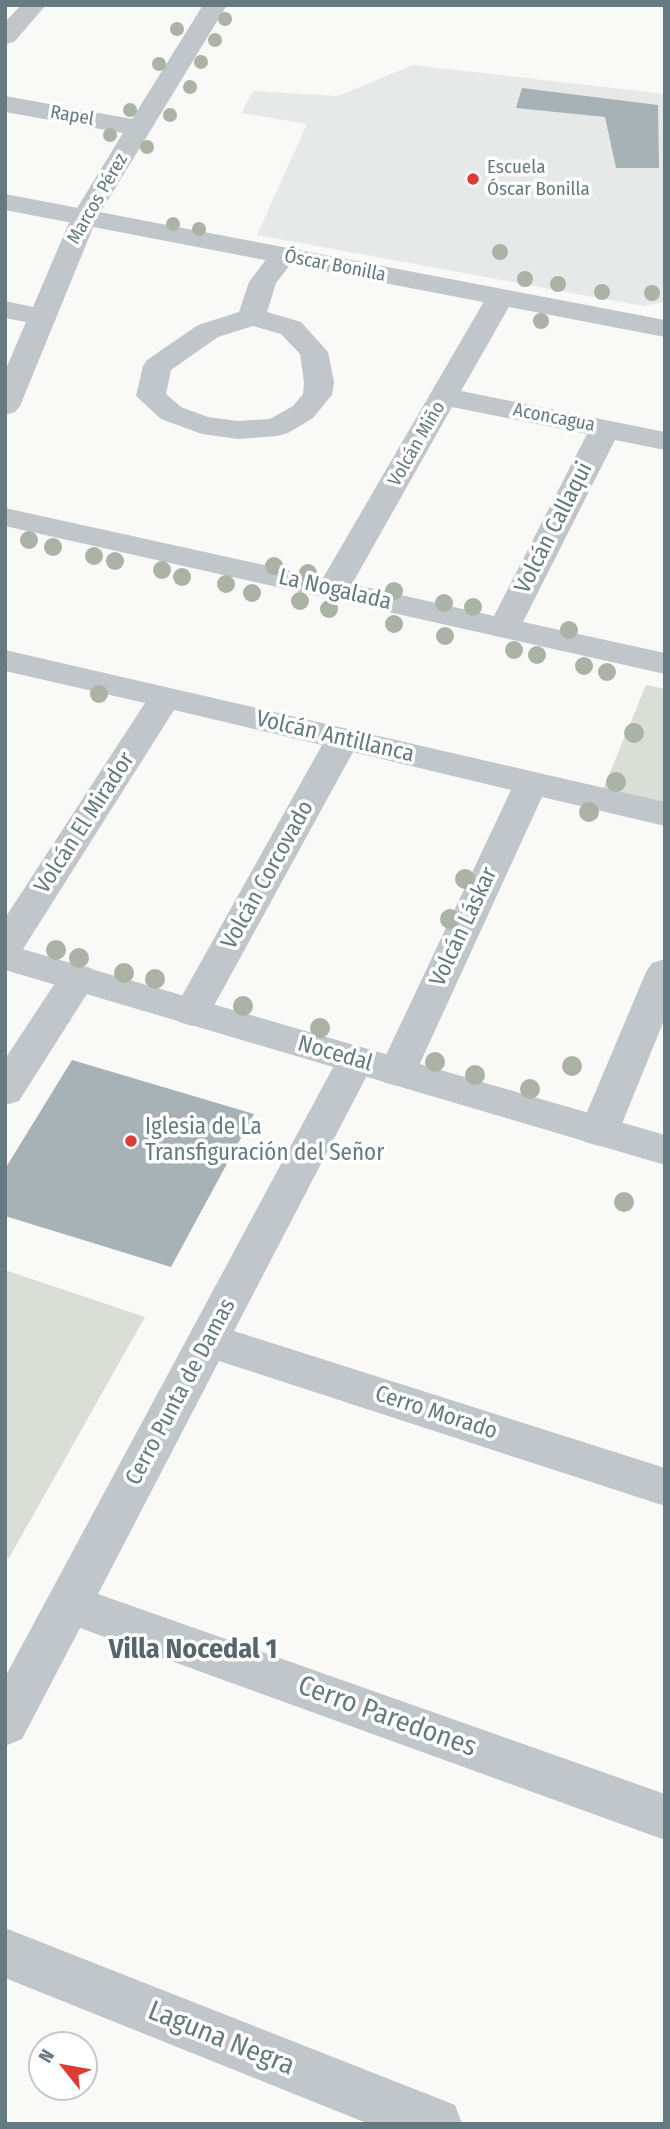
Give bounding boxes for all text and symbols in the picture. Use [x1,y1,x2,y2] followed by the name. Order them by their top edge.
[48,101,96,131] street label: Rapel
[63,150,133,248] street label: Marcos Pérez
[487,157,590,201] place label: Escuela Óscar Bonilla
[465,171,481,187] marker: Escuela Óscar Bonilla
[282,245,388,287] street label: Óscar Bonilla
[384,398,450,490] street label: Volcán Miño
[511,399,597,437] street label: Aconcagua
[509,458,599,598] street label: Volcán Callaqui
[276,564,394,616] street label: La Nogalada
[253,705,417,769] street label: Volcán Antillanca
[29,747,141,899] street label: Volcán El Mirador
[216,796,320,954] street label: Volcán Corcovado
[424,863,504,991] street label: Volcán Láskar
[295,1030,375,1078] street label: Nocedal
[145,1114,384,1168] place label: Iglesia de La Transfiguración del Señor
[123,1133,139,1149] marker: Iglesia de La Transfiguración del Señor
[120,1294,242,1490] street label: Cerro Punta de Damas
[371,1380,501,1446] street label: Cerro Morado
[109,1633,277,1667] district label: Villa Nocedal 1
[293,1669,481,1765] street label: Cerro Paredones
[143,1994,299,2084] street label: Laguna Negra
[28,2031,98,2101] north arrow
[33,2045,59,2067] text: N

